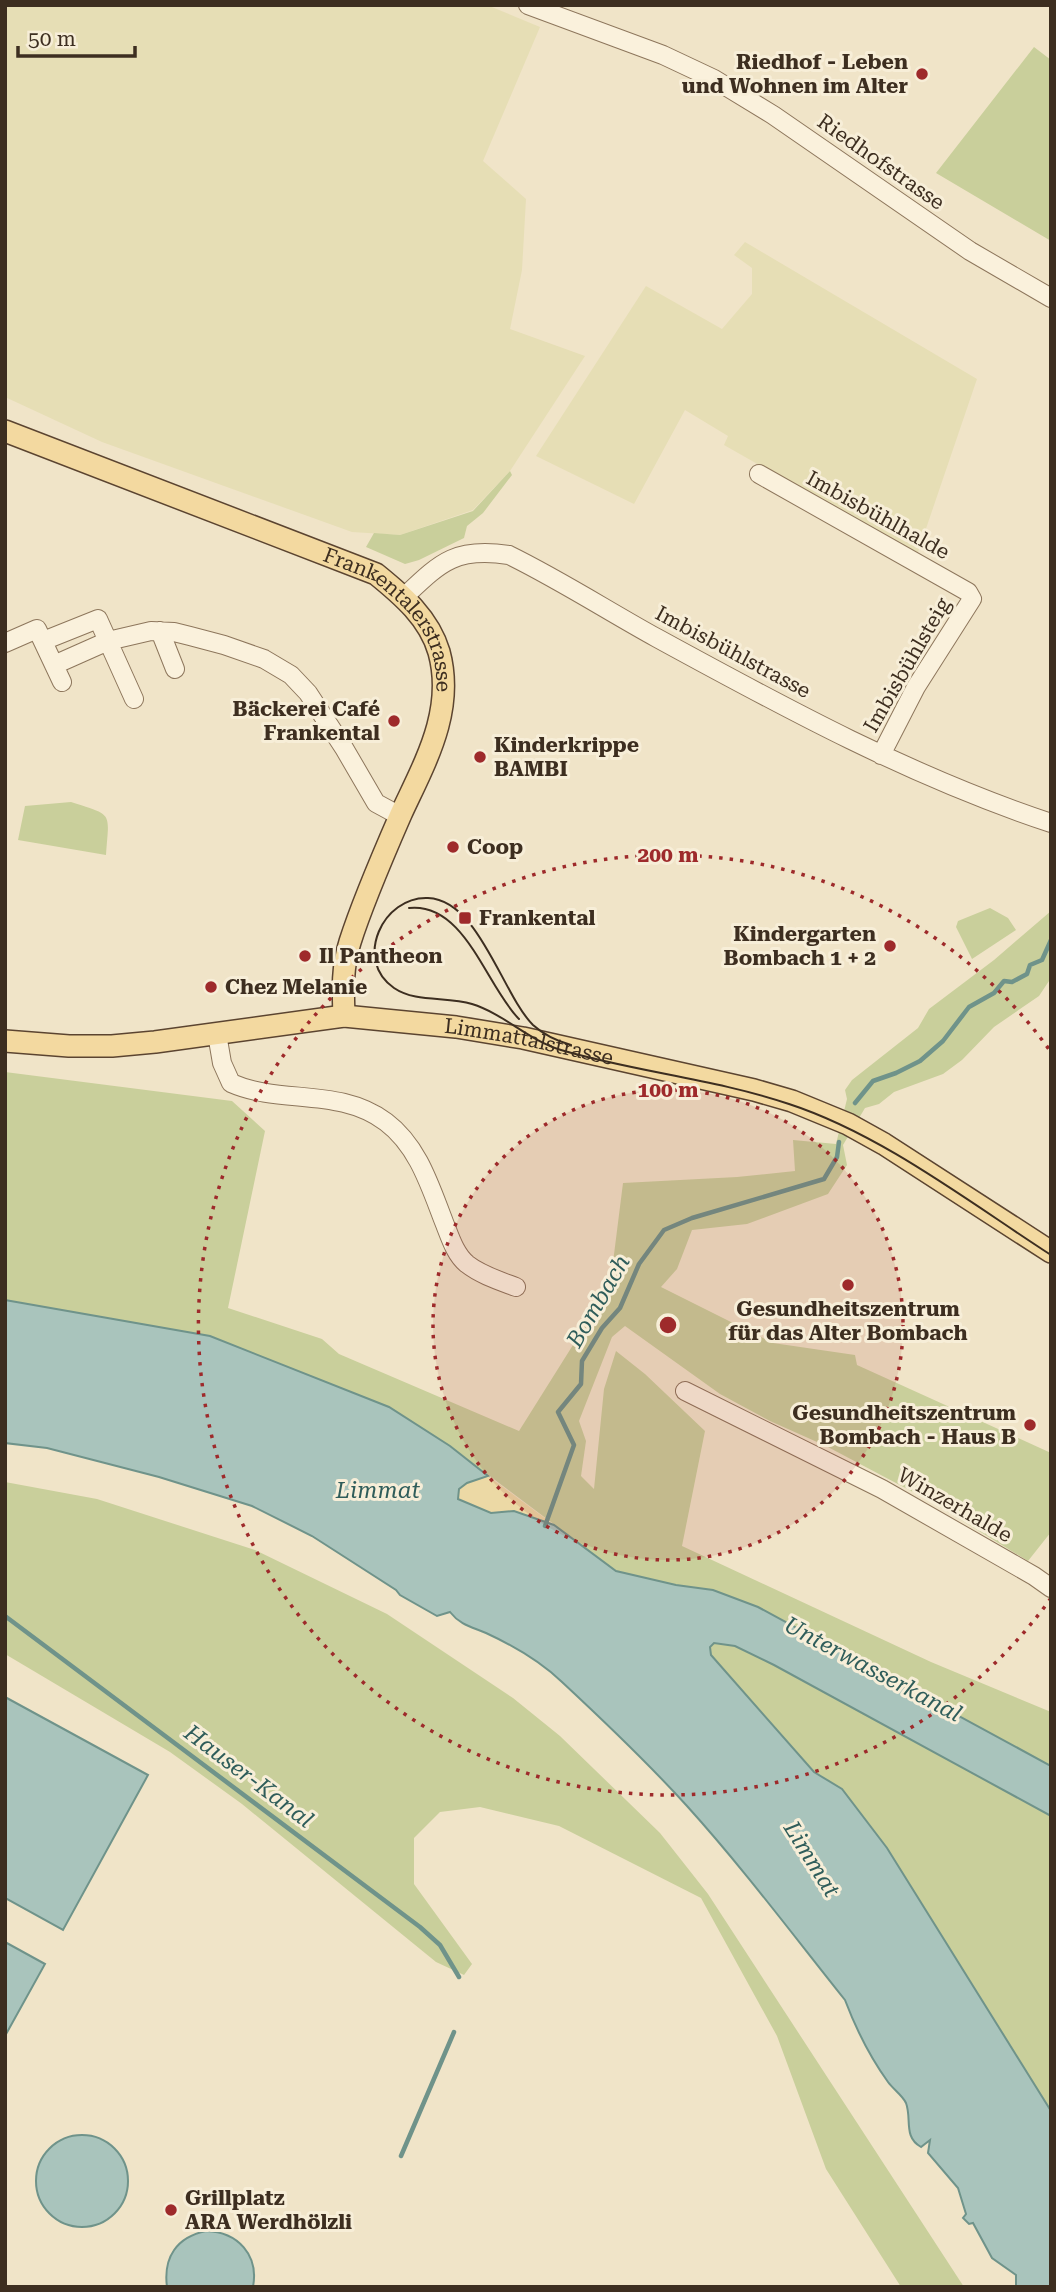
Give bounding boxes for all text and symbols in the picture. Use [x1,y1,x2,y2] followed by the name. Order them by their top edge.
[18,14,135,58] scale bar
[28,27,76,51] text: 50 m
[682,50,908,98] place label: Riedhof - Leben und Wohnen im Alter
[914,66,930,82] marker: Riedhof - Leben und Wohnen im Alter
[813,109,949,215] street label: Riedhofstrasse
[802,466,954,564] street label: Imbisbühlhalde
[320,543,456,692] street label: Frankentalerstrasse
[859,593,955,736] street label: Imbisbühlsteig
[651,601,815,703] street label: Imbisbühlstrasse
[233,697,380,745] place label: Bäckerei Café Frankental
[386,713,402,729] marker: Bäckerei Café Frankental
[494,733,639,781] place label: Kinderkrippe BAMBI
[472,749,488,765] marker: Kinderkrippe BAMBI
[467,835,523,859] place label: Coop
[445,839,461,855] marker: Coop
[638,843,698,867] text: 200 m
[479,906,596,930] place label: Frankental
[457,910,473,926] marker: Frankental
[724,922,876,970] place label: Kindergarten Bombach 1 + 2
[882,938,898,954] marker: Kindergarten Bombach 1 + 2
[319,944,443,968] place label: Il Pantheon
[297,948,313,964] marker: Il Pantheon
[225,975,367,999] place label: Chez Melanie
[203,979,219,995] marker: Chez Melanie
[443,1014,616,1070] street label: Limmattalstrasse
[638,1078,698,1102] text: 100 m
[561,1250,636,1353] water label: Bombach
[840,1277,856,1293] marker: Gesundheitszentrum für das Alter Bombach
[728,1297,968,1345] place label: Gesundheitszentrum für das Alter Bombach
[656,1313,680,1337] centre of rings
[792,1401,1016,1449] place label: Gesundheitszentrum Bombach - Haus B
[1022,1417,1038,1433] marker: Gesundheitszentrum Bombach - Haus B
[894,1463,1016,1547] street label: Winzerhalde
[335,1477,421,1504] water label: Limmat
[779,1611,966,1728] water label: Unterwasserkanal
[178,1719,319,1834] water label: Hauser-Kanal
[777,1816,846,1903] water label: Limmat
[185,2186,352,2234] place label: Grillplatz ARA Werdhölzli
[163,2202,179,2218] marker: Grillplatz ARA Werdhölzli

